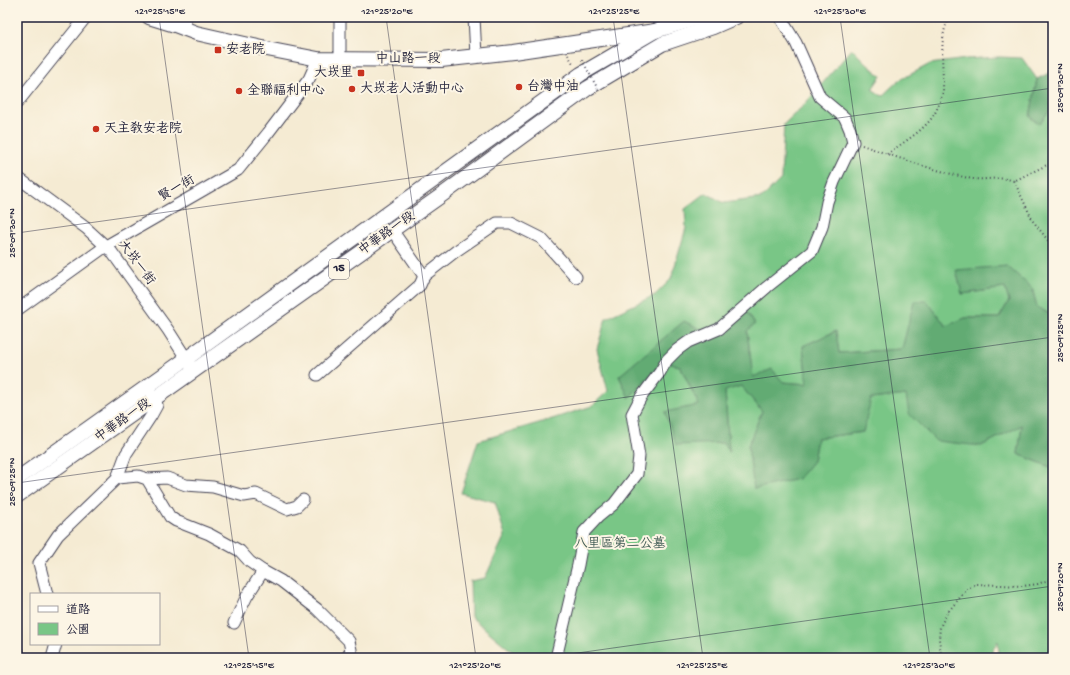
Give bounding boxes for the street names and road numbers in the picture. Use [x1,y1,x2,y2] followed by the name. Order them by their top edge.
[375,51,441,67] street label: 中山路一段
[156,172,198,205] street label: 賢一街
[355,208,418,259] street label: 中華路一段
[114,237,158,288] street label: 大崁一街
[329,259,349,279] road number: 15
[91,395,154,446] street label: 中華路一段

